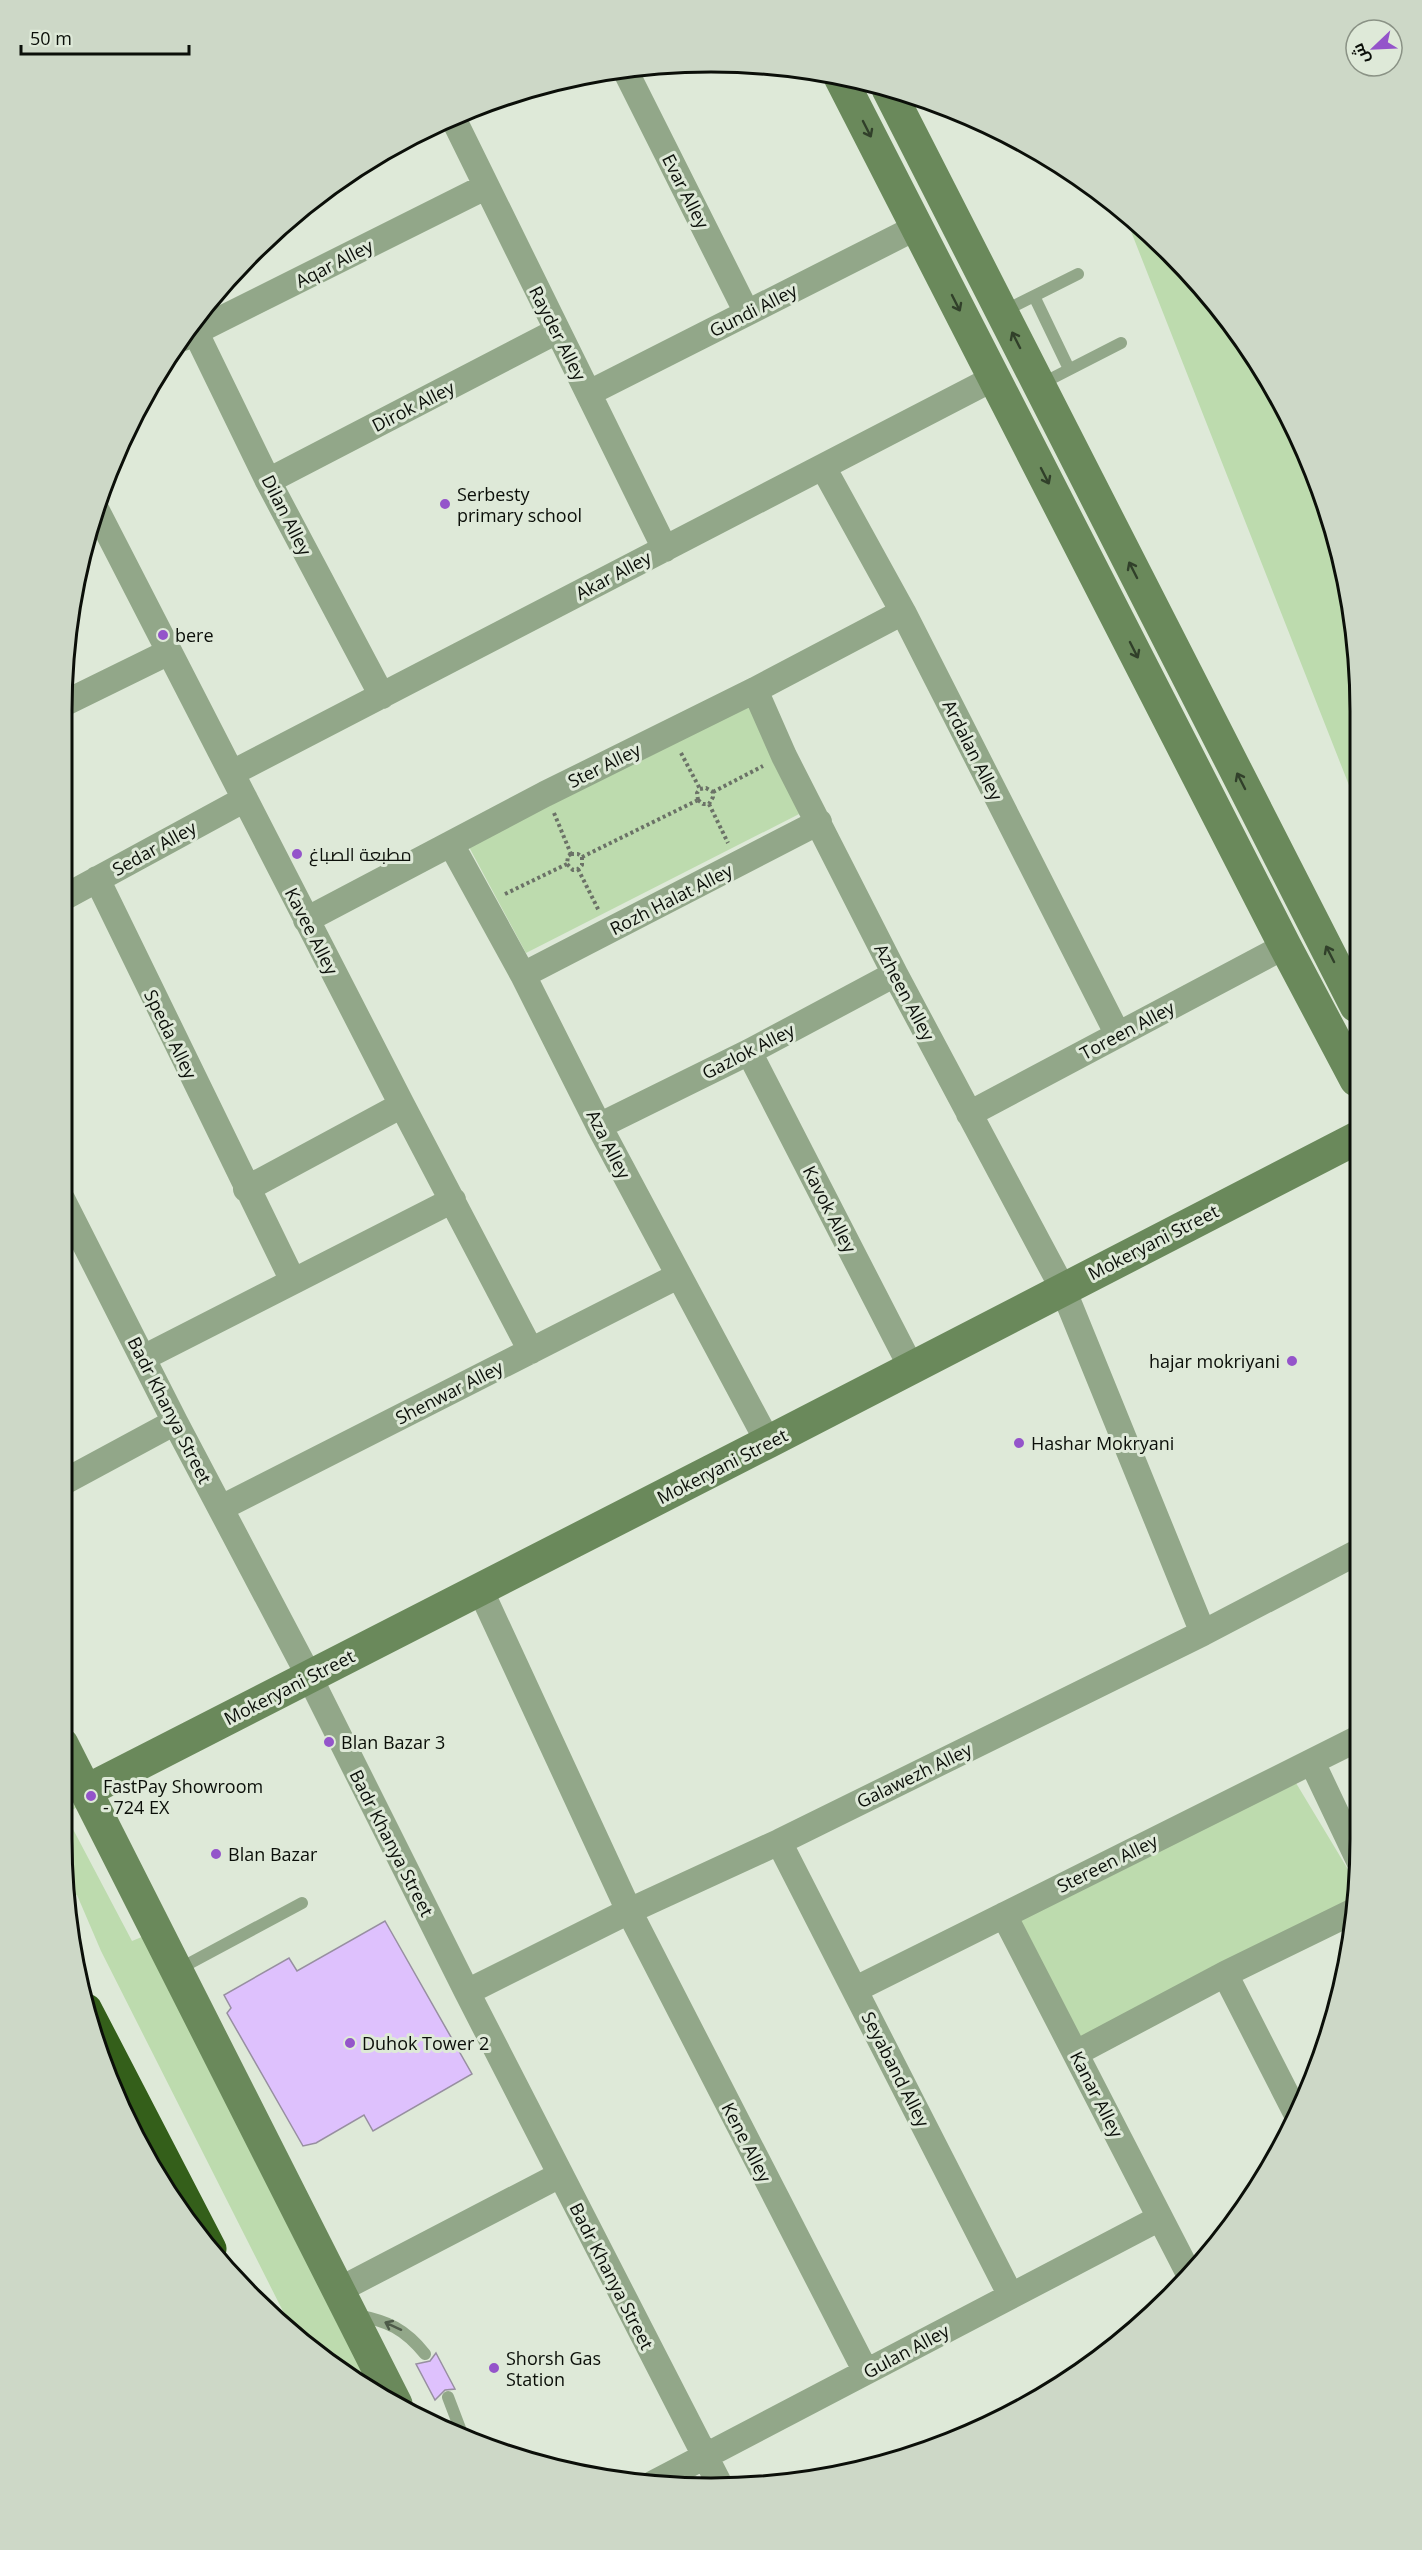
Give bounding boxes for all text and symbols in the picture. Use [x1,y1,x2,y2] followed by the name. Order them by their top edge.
[21,18,189,56] scale bar
[1344,18,1404,78] north arrow
[30,26,72,50] text: 50 m
[1346,40,1374,68] text: ش
[862,120,873,138] one-way arrow
[657,150,715,233] street label: Evar Alley
[291,233,378,293] street label: Aqar Alley
[705,277,802,342] street label: Gundi Alley
[524,282,592,385] street label: Rayder Alley
[950,294,962,311] one-way arrow
[1010,331,1021,349] one-way arrow
[368,375,459,437] street label: Dirok Alley
[1040,467,1051,485] one-way arrow
[256,471,318,560] street label: Dilan Alley
[457,482,582,527] place label: Serbesty primary school
[438,497,452,511] marker: Serbesty primary school
[571,545,656,605] street label: Akar Alley
[1127,561,1138,579] one-way arrow
[175,623,214,647] place label: bere
[156,628,170,642] marker: bere
[1128,641,1140,658] one-way arrow
[937,696,1009,805] street label: Ardalan Alley
[564,737,645,793] street label: Ster Alley
[1235,772,1246,790] one-way arrow
[108,815,201,881] street label: Sedar Alley
[309,842,412,867] place label: مطبعة الصباغ
[290,847,304,861] marker: مطبعة الصباغ
[606,857,737,940] street label: Rozh Halat Alley
[280,883,345,979] street label: Kavee Alley
[869,939,941,1045] street label: Azheen Alley
[1323,946,1335,964] one-way arrow
[139,985,203,1083] street label: Speda Alley
[1076,995,1179,1065] street label: Toreen Alley
[698,1017,799,1085] street label: Gazlok Alley
[581,1106,637,1183] street label: Aza Alley
[798,1161,863,1257] street label: Kavok Alley
[1084,1199,1222,1285] street label: Mokeryani Street
[123,1332,217,1488] street label: Badr Khanya Street
[1149,1349,1280,1373] place label: hajar mokriyani
[391,1354,508,1429] street label: Shenwar Alley
[1285,1354,1299,1368] marker: hajar mokriyani
[653,1423,791,1509] street label: Mokeryani Street
[1031,1431,1174,1455] place label: Hashar Mokryani
[1012,1436,1026,1450] marker: Hashar Mokryani
[220,1644,358,1730] street label: Mokeryani Street
[341,1730,445,1754] place label: Blan Bazar 3
[322,1735,336,1749] marker: Blan Bazar 3
[852,1736,977,1813] street label: Galawezh Alley
[345,1765,439,1921] street label: Badr Khanya Street
[103,1774,263,1819] place label: FastPay Showroom - 724 EX
[84,1789,98,1803] marker: FastPay Showroom - 724 EX
[1053,1828,1162,1898] street label: Stereen Alley
[228,1842,318,1866] place label: Blan Bazar
[209,1847,223,1861] marker: Blan Bazar
[857,2007,936,2132] street label: Seyaband Alley
[362,2031,489,2055] place label: Duhok Tower 2
[343,2036,357,2050] marker: Duhok Tower 2
[1065,2047,1129,2142] street label: Kanar Alley
[717,2098,778,2187] street label: Kene Alley
[565,2198,659,2354] street label: Badr Khanya Street
[859,2318,954,2384] street label: Gulan Alley
[384,2320,402,2332] one-way arrow
[506,2346,601,2391] place label: Shorsh Gas Station
[487,2361,501,2375] marker: Shorsh Gas Station

